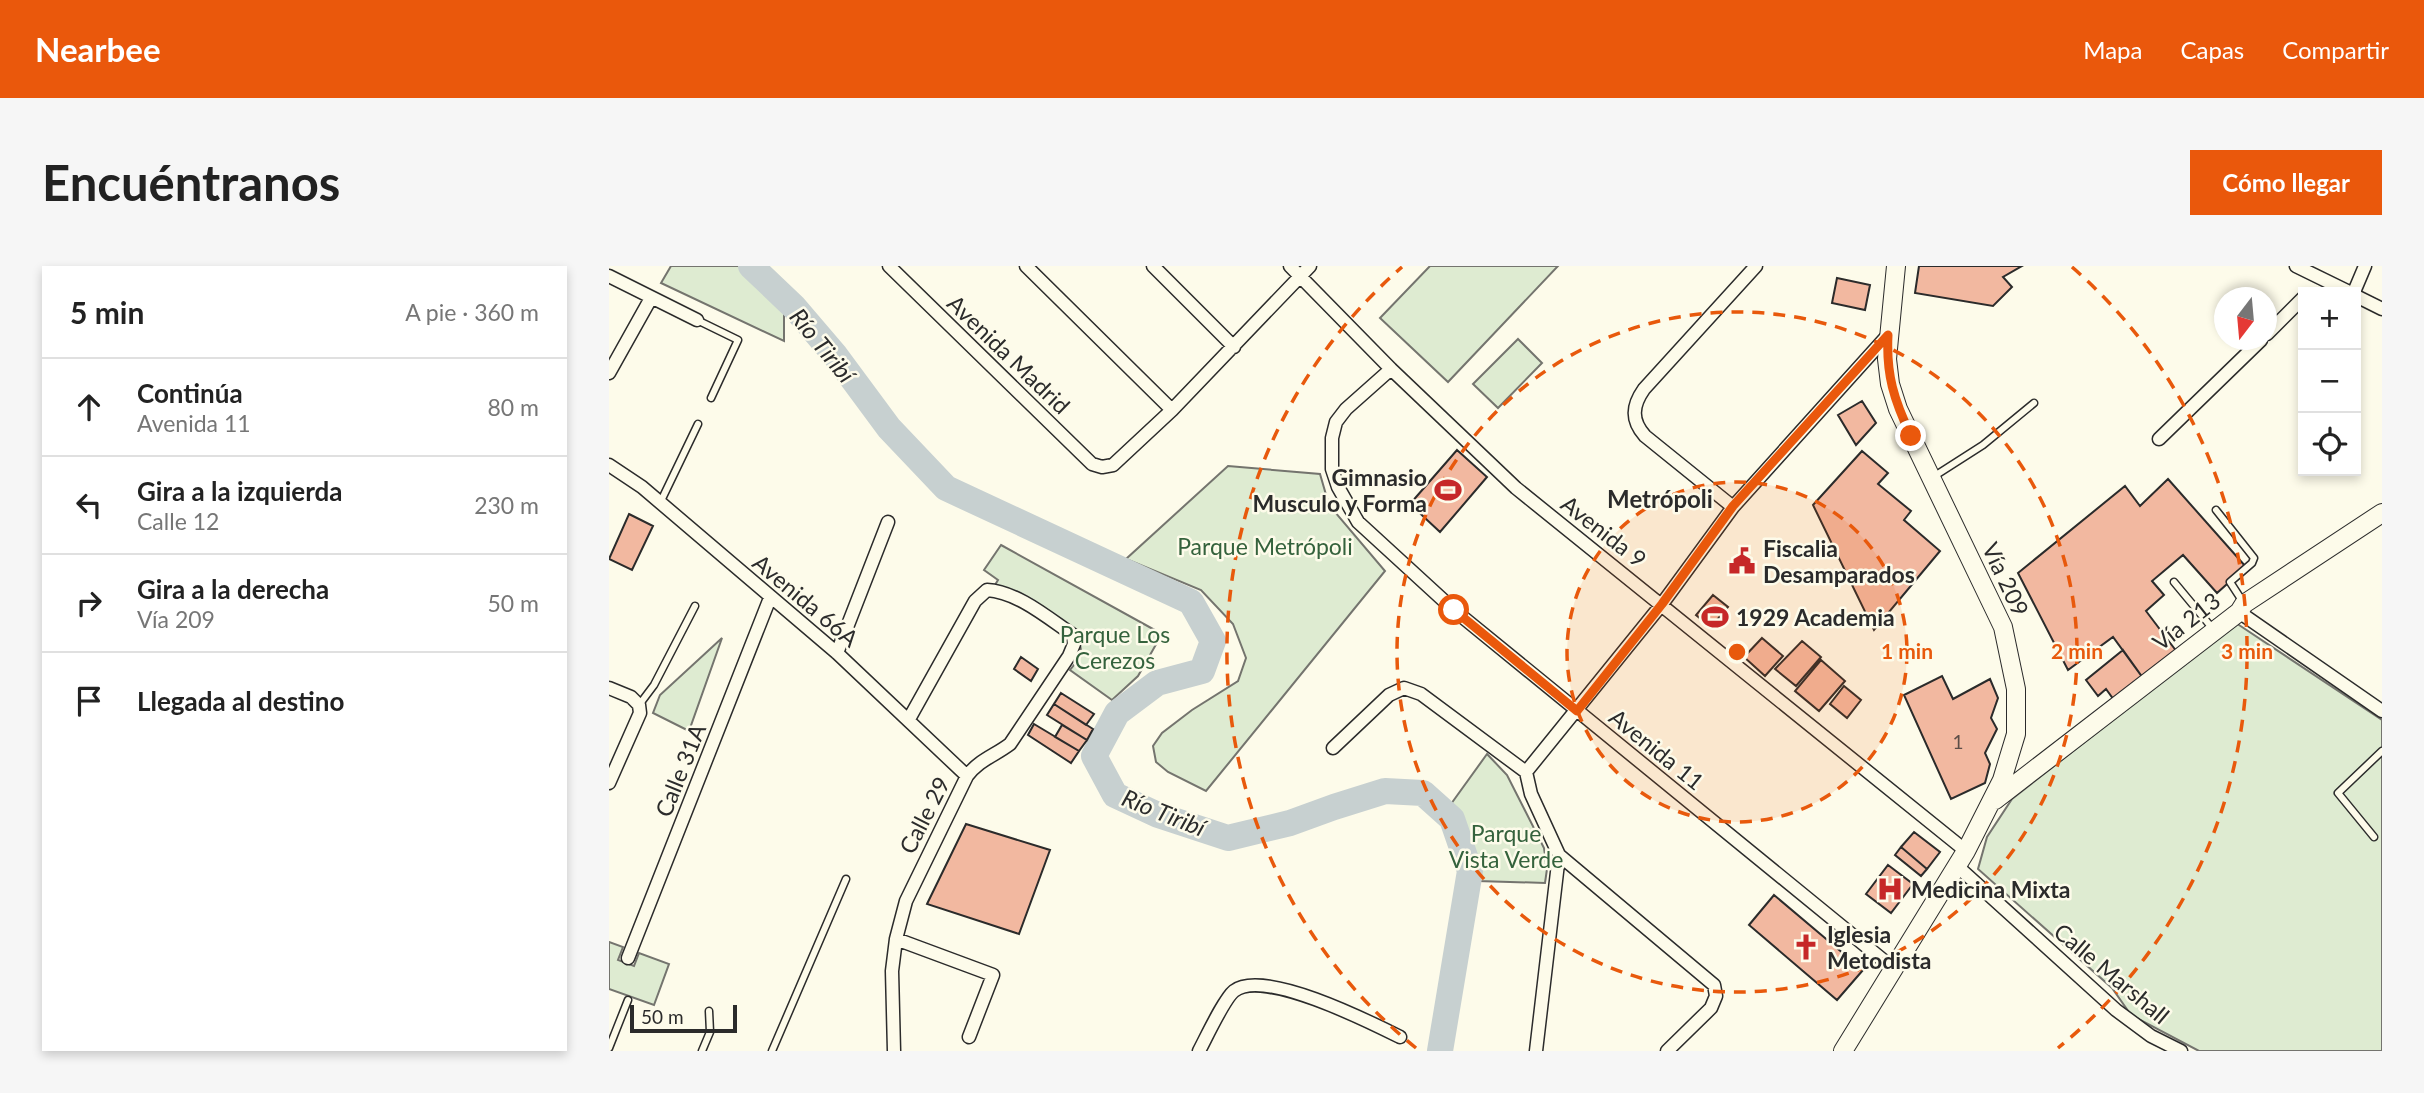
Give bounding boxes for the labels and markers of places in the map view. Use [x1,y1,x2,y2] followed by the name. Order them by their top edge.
[1253,463,1427,517] place label: Gimnasio Musculo y Forma
[1433,475,1463,505] sports icon: Gimnasio Musculo y Forma
[1763,534,1915,588] place label: Fiscalia Desamparados
[1727,546,1757,576] public building icon: Fiscalia Desamparados
[1700,602,1730,632] sports icon: 1929 Academia
[1736,603,1895,631] place label: 1929 Academia
[1725,640,1749,664] centre of rings
[1875,874,1905,904] hospital icon: Medicina Mixta
[1911,875,2070,903] place label: Medicina Mixta
[1827,920,1931,974] place label: Iglesia Metodista
[1791,932,1821,962] church icon: Iglesia Metodista

